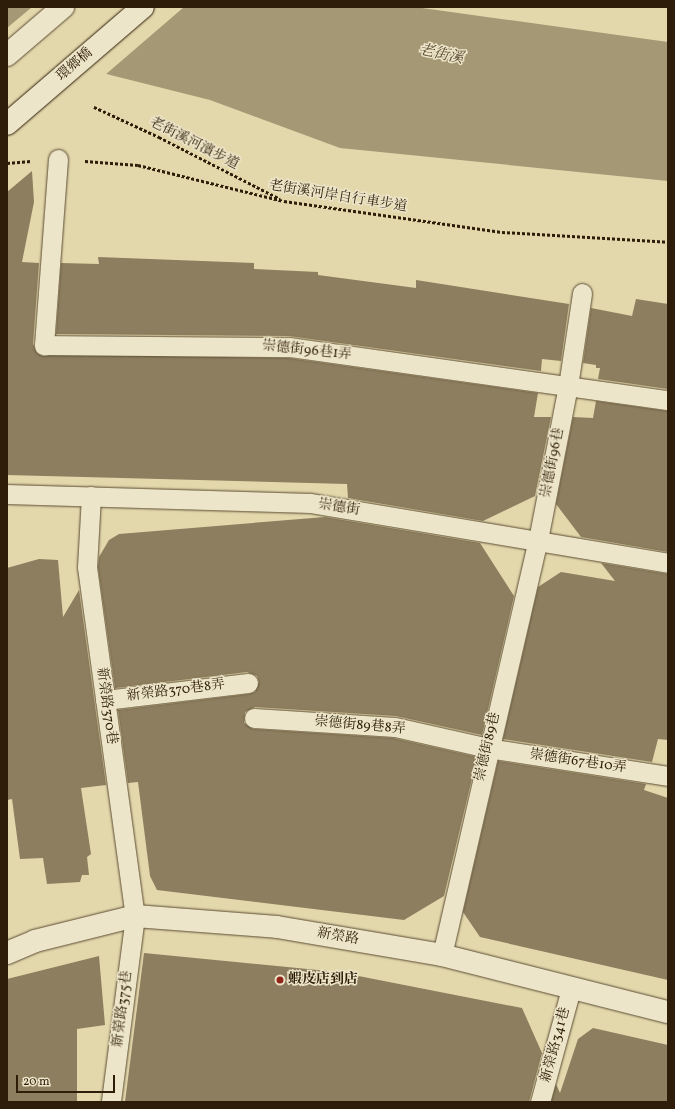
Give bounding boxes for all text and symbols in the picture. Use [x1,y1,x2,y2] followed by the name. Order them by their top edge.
[417,42,465,68] water label: 老街溪
[54,45,96,85] street label: 環鄉橋
[147,114,241,174] street label: 老街溪河濱步道
[268,178,408,216] street label: 老街溪河岸自行車步道
[261,338,353,364] street label: 崇德街96巷1弄
[538,427,568,499] street label: 崇德街96巷
[317,496,361,520] street label: 崇德街
[92,666,120,746] street label: 新榮路370巷
[126,677,226,705] street label: 新榮路370巷8弄
[472,711,504,783] street label: 崇德街89巷
[314,714,406,738] street label: 崇德街89巷8弄
[528,747,628,777] street label: 崇德街67巷10弄
[316,925,360,949] street label: 新榮路
[110,970,136,1048] street label: 新榮路375巷
[288,972,358,988] place label: 蝦皮店到店
[275,975,285,985] marker: 蝦皮店到店
[538,1006,574,1084] street label: 新榮路341巷
[18,1067,117,1093] scale bar
[23,1074,50,1090] text: 20 m

